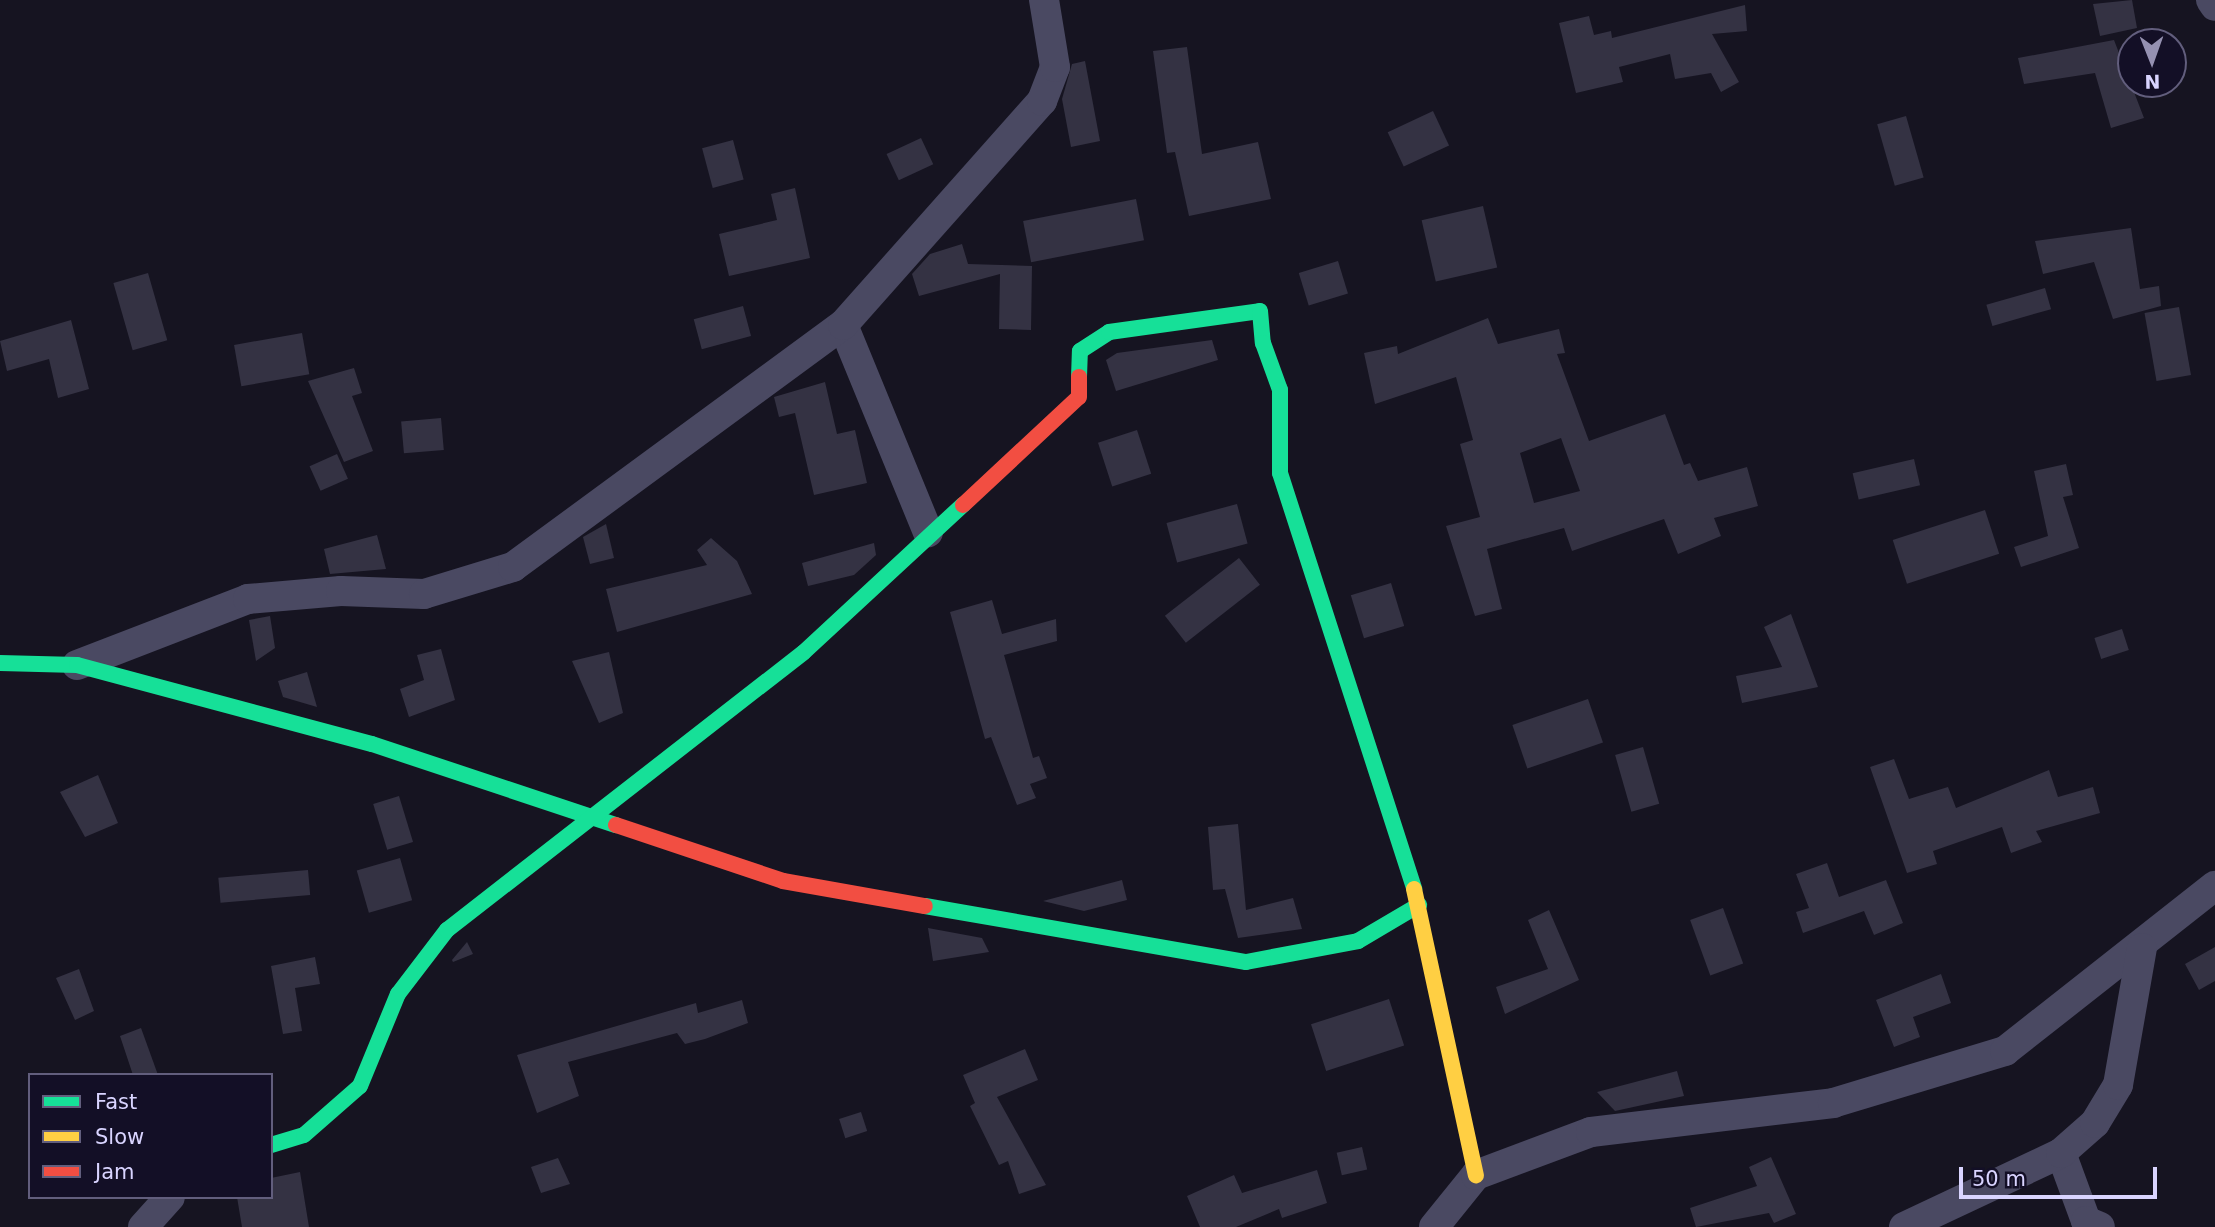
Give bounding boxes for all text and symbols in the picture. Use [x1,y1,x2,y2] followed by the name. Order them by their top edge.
[2117,28,2187,98] north arrow
[2144,71,2160,93] text: N
[28,1073,273,1199] legend
[95,1090,137,1114] text: Fast
[95,1125,144,1149] text: Slow
[1963,1154,2161,1198] scale bar
[95,1160,135,1184] text: Jam
[1972,1167,2026,1191] text: 50 m

